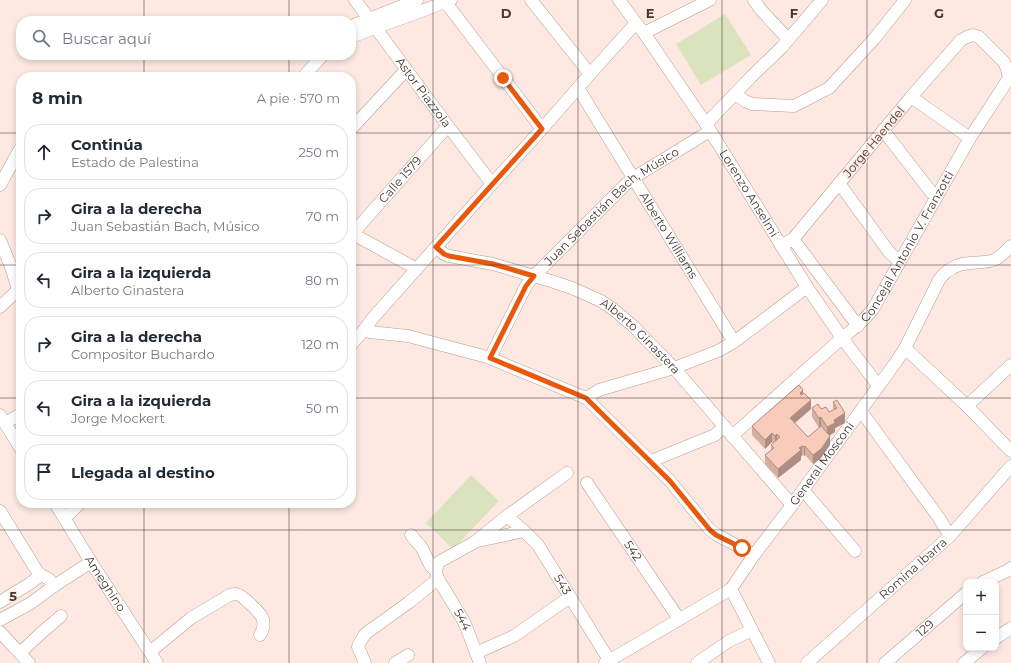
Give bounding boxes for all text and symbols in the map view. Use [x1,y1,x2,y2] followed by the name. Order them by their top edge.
[501,5,512,21] text: D
[646,5,655,21] text: E
[790,5,798,21] text: F
[934,5,944,21] text: G
[16,16,356,60] search box
[30,27,52,49] icon: search
[62,29,151,48] text: Buscar aquí
[393,54,455,130] street label: Astor Piazzola
[494,69,512,87] route end
[32,88,83,108] text: 8 min
[257,90,340,106] text: A pie · 570 m
[839,103,908,181] street label: Jorge Haendel
[71,135,143,154] text: Continúa
[33,141,55,163] icon: ahead
[298,144,339,160] text: 250 m
[540,144,681,269] street label: Juan Sebastián Bach, Músico
[717,146,782,240] street label: Lorenzo Anselmi
[375,153,425,206] street label: Calle 1579
[71,154,199,170] text: Estado de Palestina
[857,168,957,325] street label: Concejal Antonio V. Franzotti
[637,189,701,282] street label: Alberto Williams
[71,199,202,218] text: Gira a la derecha
[33,205,55,227] icon: right
[306,208,339,224] text: 70 m
[71,218,259,234] text: Juan Sebastián Bach, Músico
[71,263,211,282] text: Gira a la izquierda
[33,269,55,291] icon: left
[305,272,339,288] text: 80 m
[71,282,184,298] text: Alberto Ginastera
[598,295,684,377] street label: Alberto Ginastera
[71,327,202,346] text: Gira a la derecha
[33,333,55,355] icon: right
[301,336,339,352] text: 120 m
[71,346,215,362] text: Compositor Buchardo
[71,391,211,410] text: Gira a la izquierda
[33,397,55,419] icon: left
[306,400,339,416] text: 50 m
[71,410,165,426] text: Jorge Mockert
[786,419,857,508] street label: General Mosconi
[33,461,55,483] icon: arrive
[71,463,215,482] text: Llegada al destino
[876,534,950,602] street label: Romina Ibarra
[621,538,646,564] street label: 542
[733,539,751,557] route start
[82,553,129,614] street label: Ameghino
[551,571,575,598] street label: 543
[963,579,999,651] map controls
[963,579,999,615] button: +
[9,588,17,604] text: 5
[451,606,475,632] street label: 544
[963,615,999,651] button: −
[913,616,937,640] street label: 129

